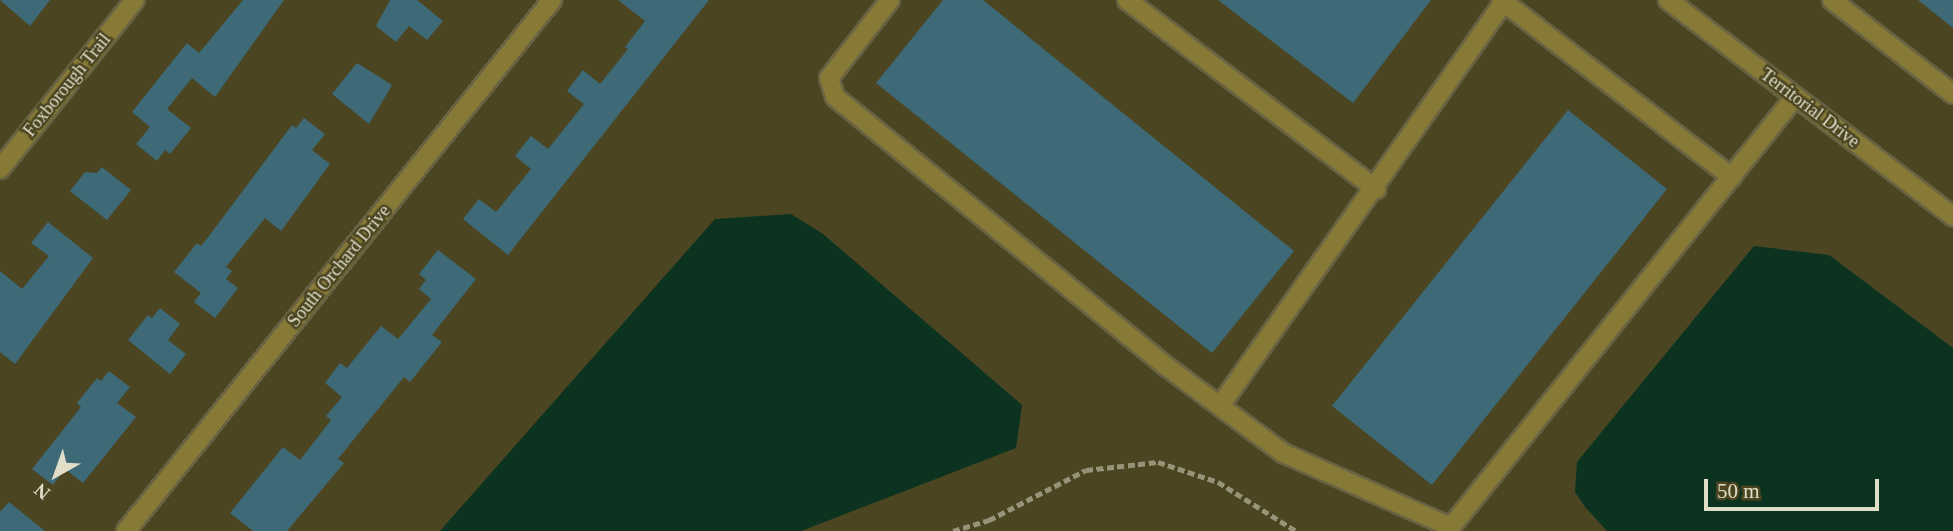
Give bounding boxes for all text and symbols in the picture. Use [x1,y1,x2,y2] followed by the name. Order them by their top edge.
[19,29,115,141] street label: Foxborough Trail
[1756,64,1864,152] street label: Territorial Drive
[283,201,395,331] street label: South Orchard Drive
[21,440,91,510] north arrow
[1708,464,1883,508] scale bar
[30,479,54,504] text: N
[1717,479,1760,503] text: 50 m

